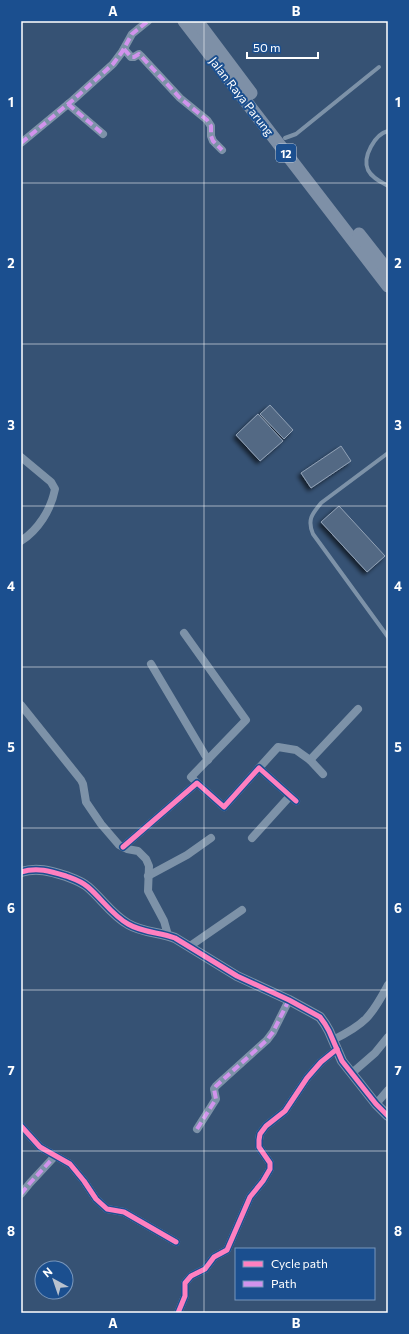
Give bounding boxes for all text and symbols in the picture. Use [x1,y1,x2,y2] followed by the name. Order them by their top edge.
[108,3,118,19] text: A
[292,3,301,19] text: B
[247,34,318,60] scale bar
[253,40,281,54] text: 50 m
[206,54,277,139] street label: Jalan Raya Parung
[8,94,14,110] text: 1
[395,94,401,110] text: 1
[276,144,296,162] road number: 12
[7,255,15,271] text: 2
[394,255,402,271] text: 2
[7,417,15,433] text: 3
[394,417,402,433] text: 3
[7,578,15,594] text: 4
[394,578,402,594] text: 4
[7,739,15,755] text: 5
[394,739,402,755] text: 5
[7,900,15,916] text: 6
[394,900,402,916] text: 6
[7,1062,15,1078] text: 7
[394,1062,402,1078] text: 7
[7,1223,15,1239] text: 8
[394,1223,402,1239] text: 8
[235,1248,375,1300] legend
[271,1256,328,1270] text: Cycle path
[34,1260,74,1300] north arrow
[40,1264,55,1280] text: N
[271,1276,297,1290] text: Path
[108,1315,118,1331] text: A
[292,1315,301,1331] text: B

